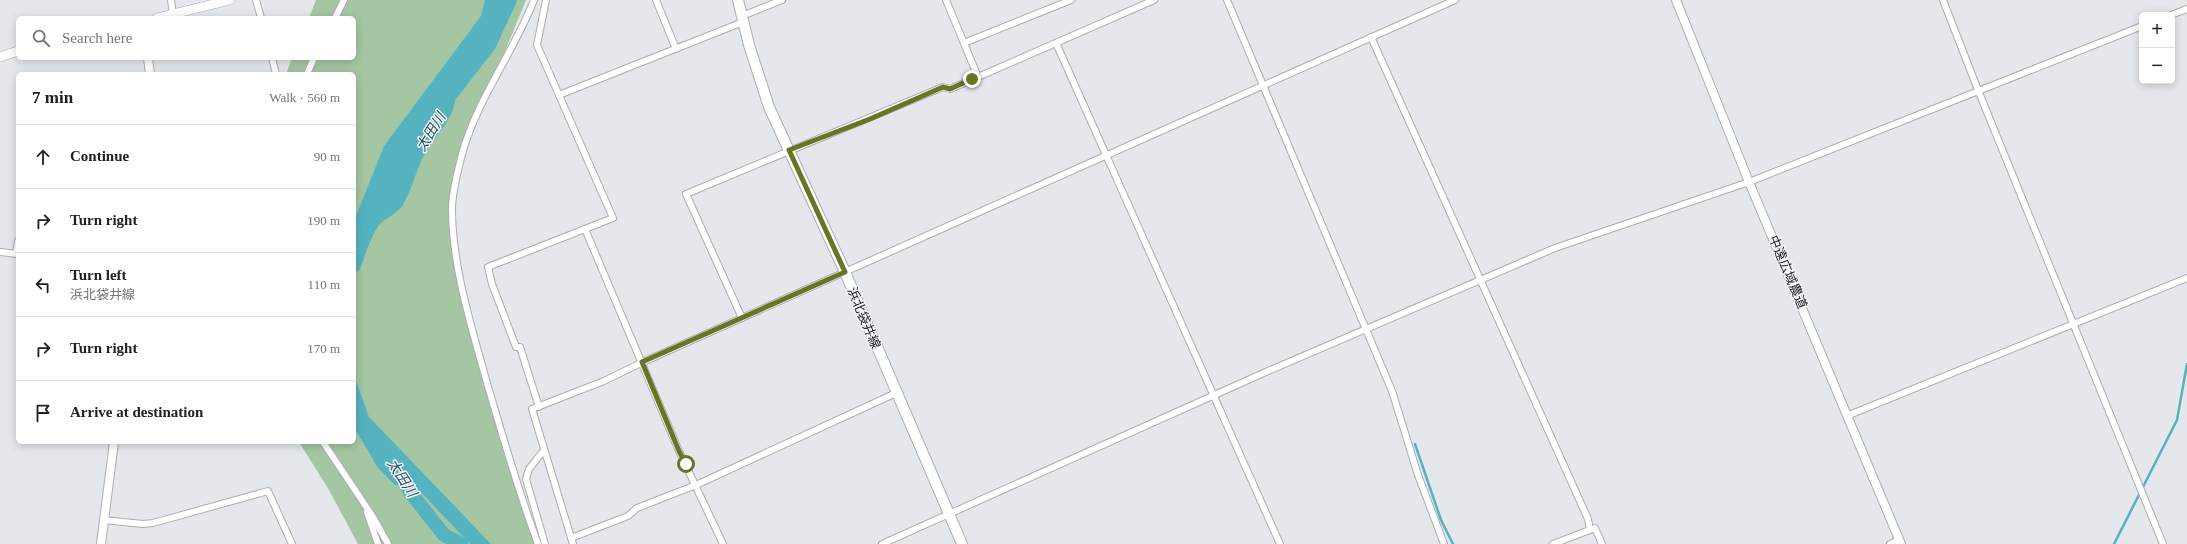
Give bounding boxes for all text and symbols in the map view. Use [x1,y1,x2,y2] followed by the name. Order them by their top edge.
[2139,12,2175,84] map controls
[2139,12,2175,48] button: +
[16,16,356,60] search box
[30,27,52,49] icon: search
[62,30,132,46] text: Search here
[2139,48,2175,84] button: −
[963,70,981,88] route end
[32,88,73,107] text: 7 min
[269,90,340,105] text: Walk · 560 m
[414,109,450,154] water label: 太田川
[32,146,54,168] icon: ahead
[70,148,129,164] text: Continue
[314,149,340,164] text: 90 m
[32,210,54,232] icon: right
[70,212,137,228] text: Turn right
[307,213,340,228] text: 190 m
[1766,233,1810,311] street label: 中遠広域農道
[70,267,127,283] text: Turn left
[32,274,54,296] icon: left
[308,277,340,292] text: 110 m
[844,285,884,351] street label: 浜北袋井線
[70,287,135,302] text: 浜北袋井線
[32,338,54,360] icon: right
[70,340,137,356] text: Turn right
[307,341,340,356] text: 170 m
[32,402,54,424] icon: arrive
[70,404,203,420] text: Arrive at destination
[677,455,695,473] route start
[384,456,421,501] water label: 太田川

